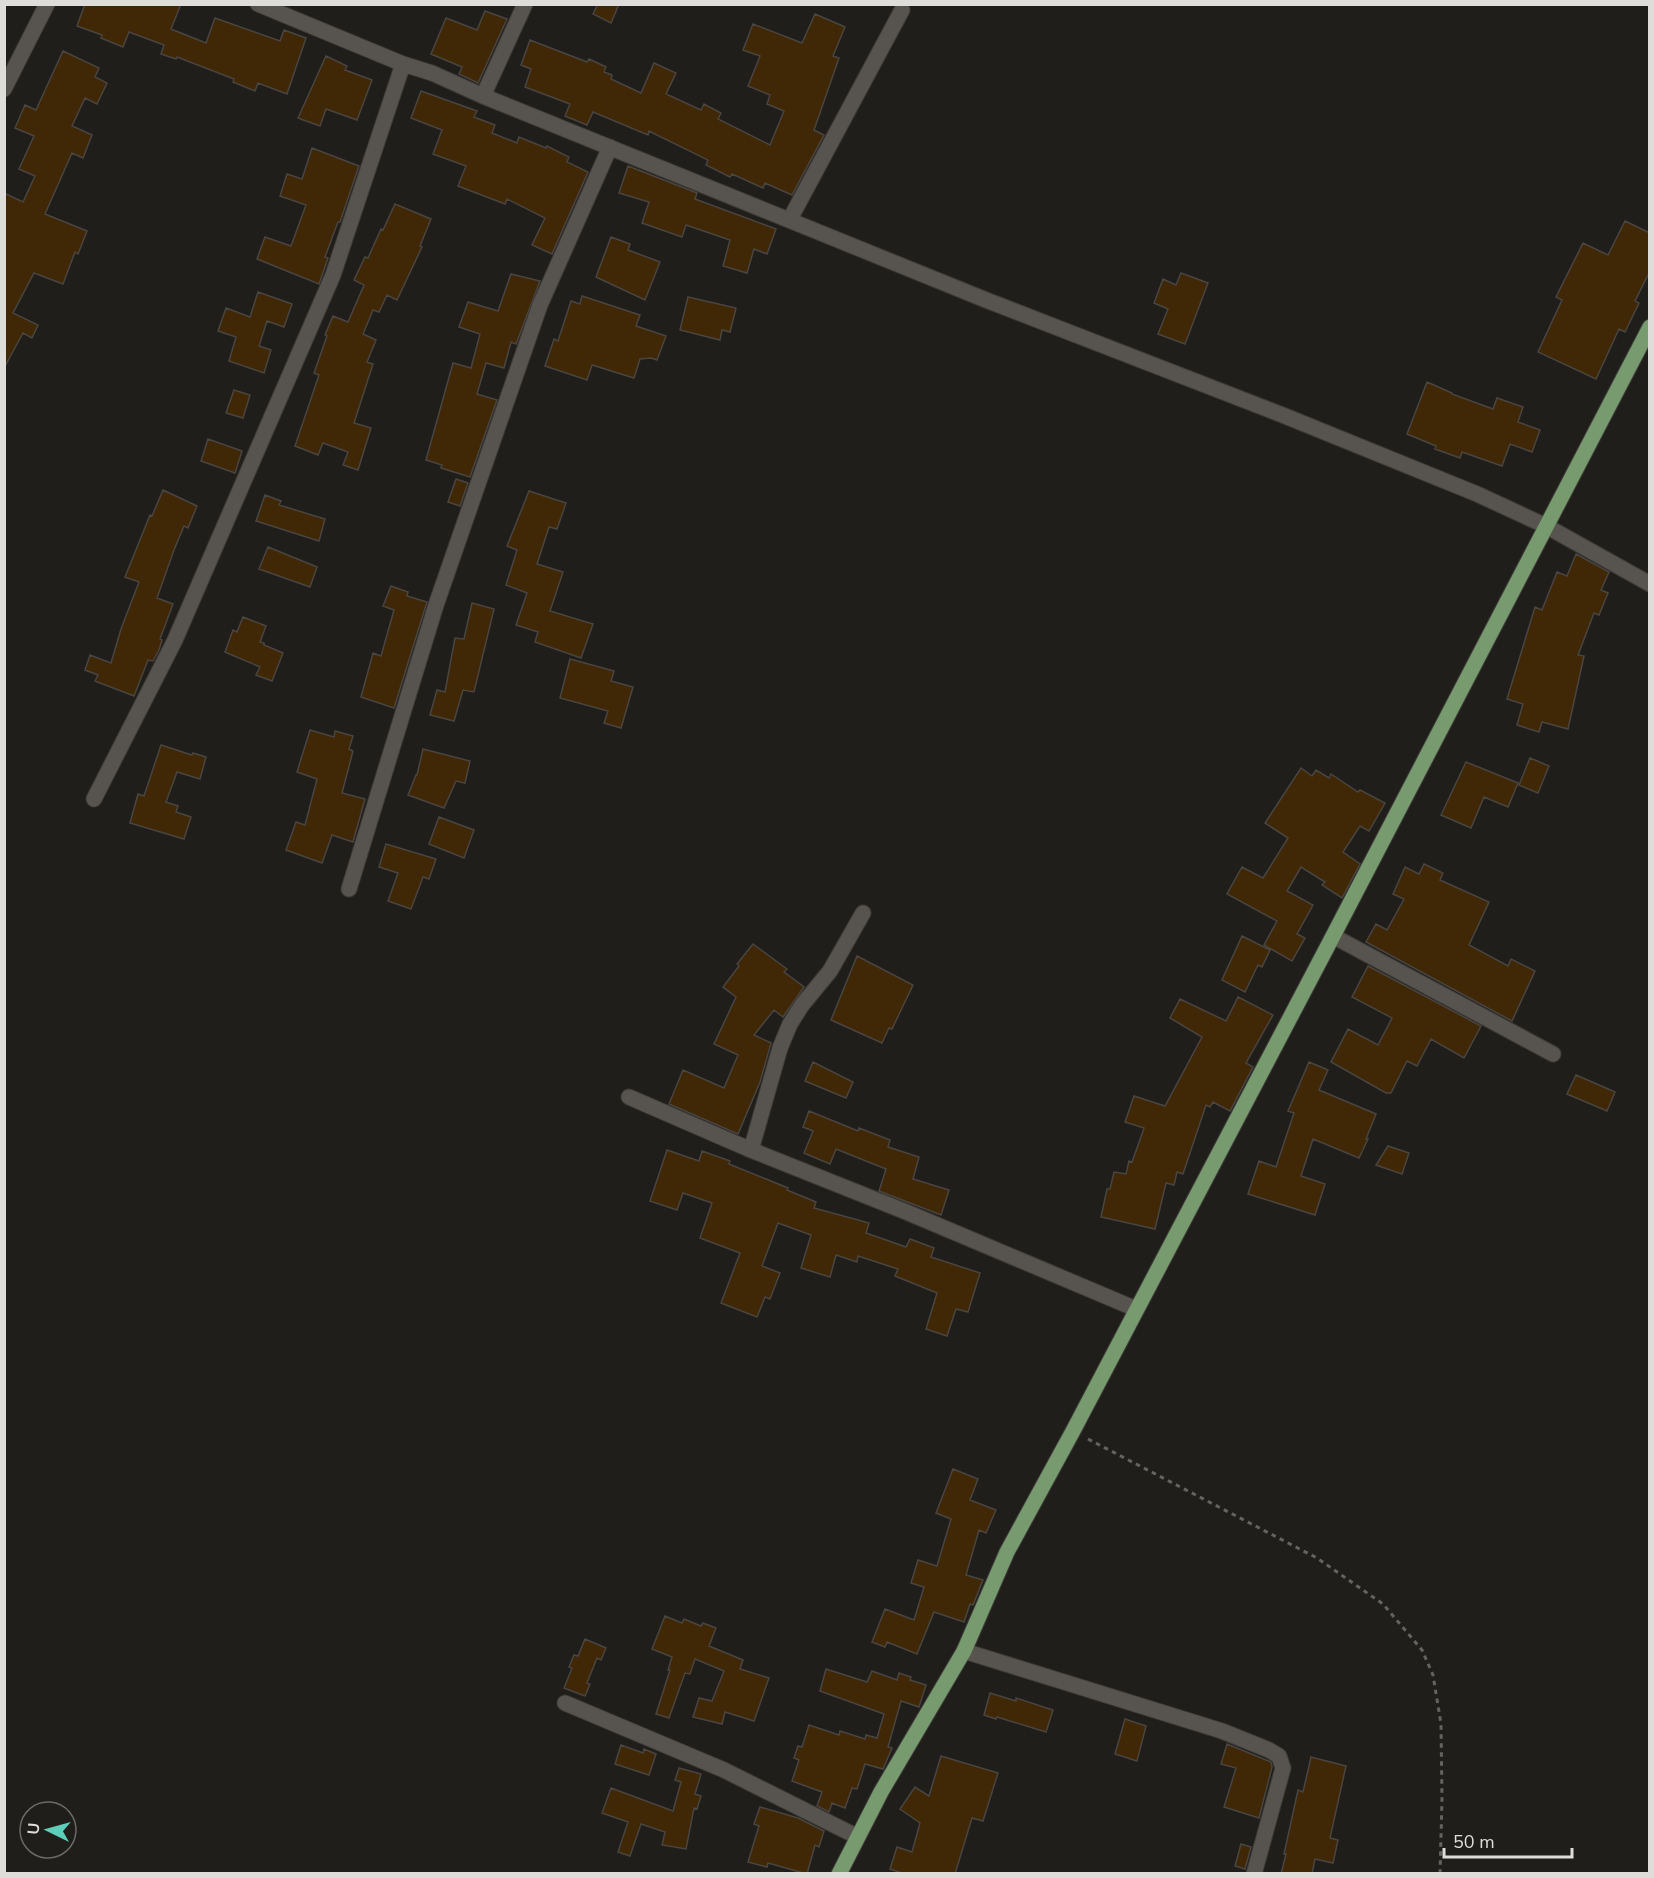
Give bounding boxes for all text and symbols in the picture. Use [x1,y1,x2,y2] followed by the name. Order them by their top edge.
[18,1800,78,1860] north arrow
[1444,1821,1572,1859] scale bar
[23,1822,46,1836] text: U
[1453,1830,1495,1854] text: 50 m

